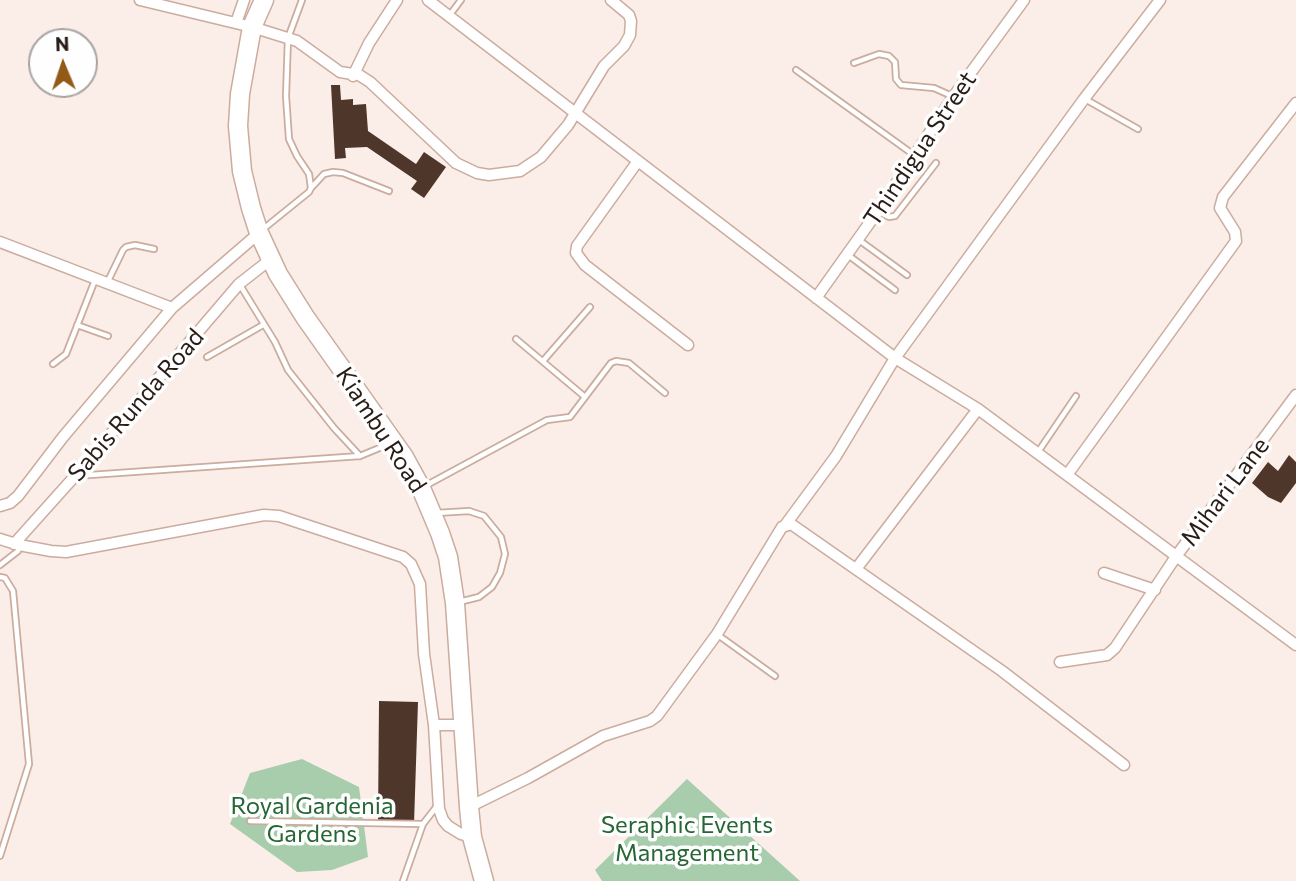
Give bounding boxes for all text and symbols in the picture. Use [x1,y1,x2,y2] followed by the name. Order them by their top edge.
[28,28,98,98] north arrow
[55,32,70,55] text: N
[858,66,982,232] street label: Thindigua Street
[62,323,210,487] street label: Sabis Runda Road
[330,362,432,498] street label: Kiambu Road
[1175,432,1275,552] street label: Mihari Lane
[231,792,393,848] park label: Royal Gardenia Gardens
[601,811,773,867] park label: Seraphic Events Management

